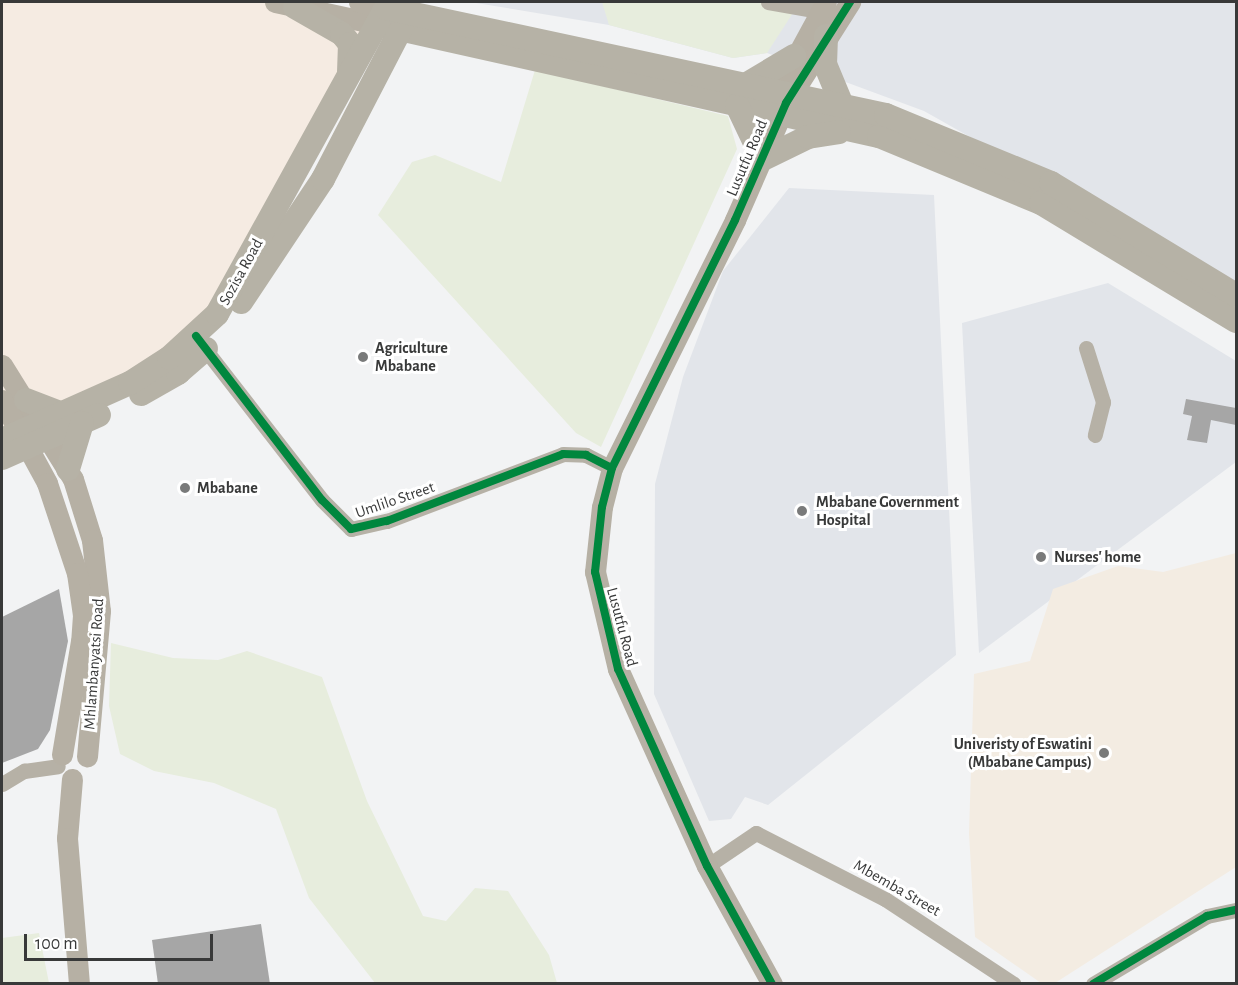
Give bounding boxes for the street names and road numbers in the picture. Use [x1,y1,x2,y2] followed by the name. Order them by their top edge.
[722,117,772,199] street label: Lusutfu Road
[215,235,267,309] street label: Sozisa Road
[353,478,437,522] street label: Umlilo Street
[602,585,642,669] street label: Lusutfu Road
[80,598,108,730] street label: Mhlambanyatsi Road
[850,855,944,921] street label: Mbemba Street

